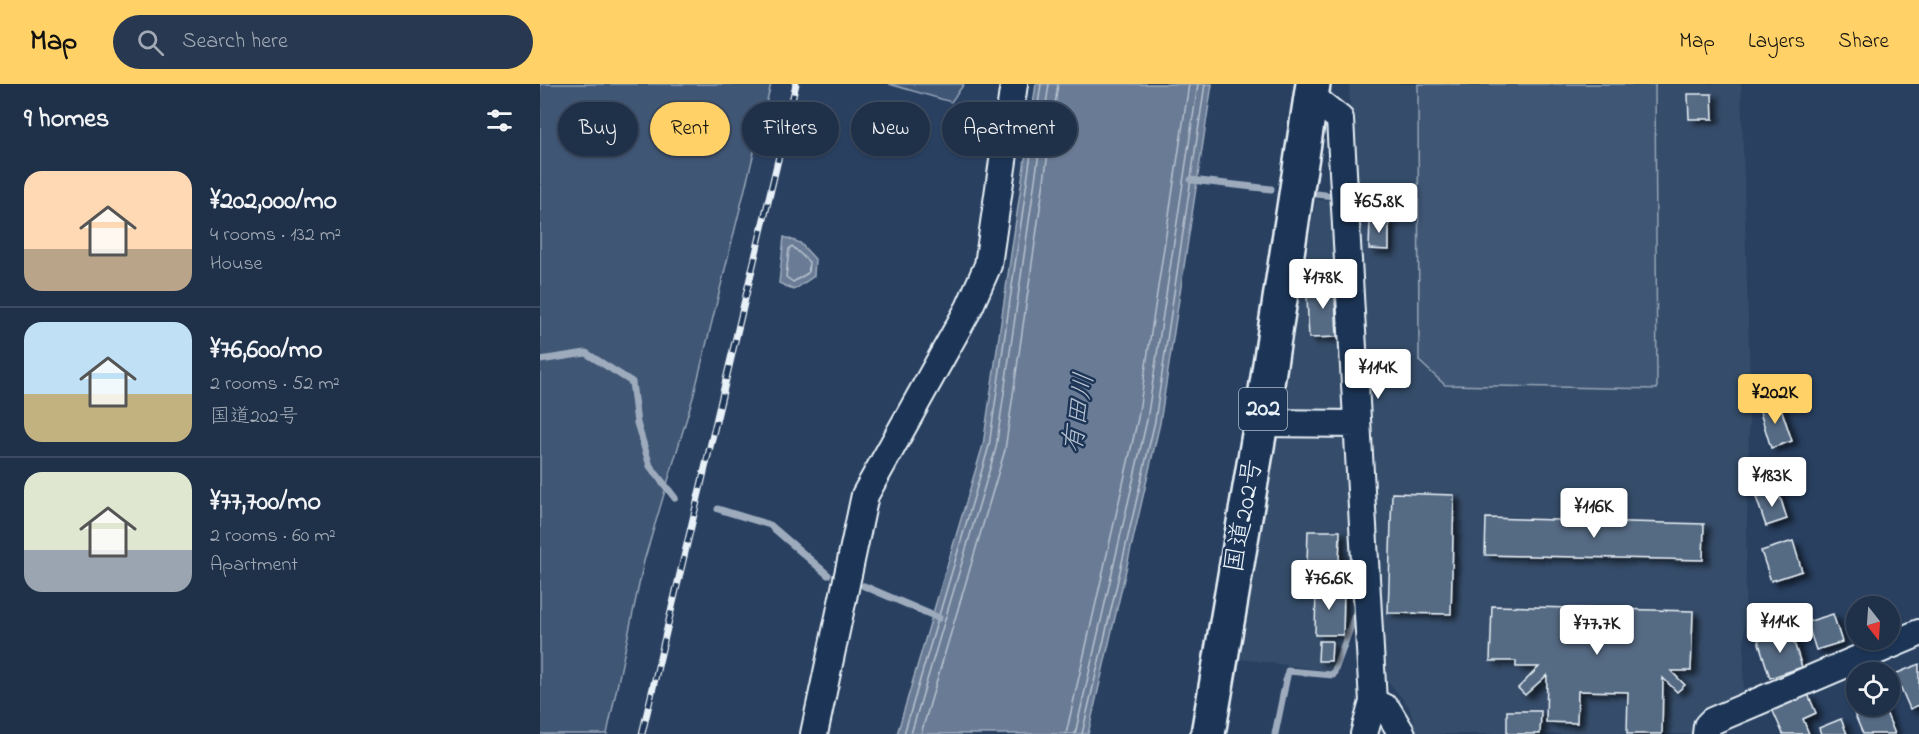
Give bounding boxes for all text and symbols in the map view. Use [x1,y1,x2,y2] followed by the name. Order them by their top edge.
[113,15,533,69] search box
[30,22,77,63] text: Map
[134,26,167,59] icon: search
[182,26,288,58] text: Search here
[1679,27,1715,57] text: Map
[1748,27,1805,57] text: Layers
[1838,27,1889,57] text: Share
[24,101,109,139] text: 9 homes
[558,102,638,156] chip: Buy
[650,102,730,156] chip: Rent
[742,102,839,156] chip: Filters
[851,102,930,156] chip: New
[942,102,1077,156] chip: Apartment
[483,104,516,137] icon: filters
[210,183,337,221] text: ¥202,000/mo
[1330,183,1428,234] pin: ¥65.8K
[1354,188,1404,217] text: ¥65.8K
[72,195,144,267] icon: home
[210,221,341,250] text: 4 rooms · 132 m²
[210,250,263,279] text: House
[1281,259,1365,310] pin: ¥178K
[1303,264,1343,293] text: ¥178K
[210,332,322,370] text: ¥76,600/mo
[72,346,144,418] icon: home
[1336,349,1420,400] pin: ¥114K
[1359,354,1397,383] text: ¥114K
[210,370,340,399] text: 2 rooms · 52 m²
[1054,370,1106,456] water label: 有田川
[1733,374,1817,425] pin: ¥202K
[1752,379,1798,408] text: ¥202K
[1239,388,1287,430] road number: 202
[210,403,299,432] text: 国道202号
[1216,456,1274,576] street label: 国道202号
[1730,457,1814,508] pin: ¥183K
[1752,462,1792,491] text: ¥183K
[210,484,321,522] text: ¥77,700/mo
[1552,488,1636,539] pin: ¥116K
[1574,493,1614,522] text: ¥116K
[72,496,144,568] icon: home
[210,522,336,551] text: 2 rooms · 60 m²
[210,551,298,580] text: Apartment
[1280,560,1378,611] pin: ¥76.6K
[1305,565,1353,594] text: ¥76.6K
[1846,596,1900,650] north arrow
[1846,596,1900,716] map controls
[1738,603,1822,654] pin: ¥114K
[1548,605,1646,656] pin: ¥77.7K
[1761,608,1799,637] text: ¥114K
[1574,610,1620,639] text: ¥77.7K
[1846,662,1900,716] button: locate

